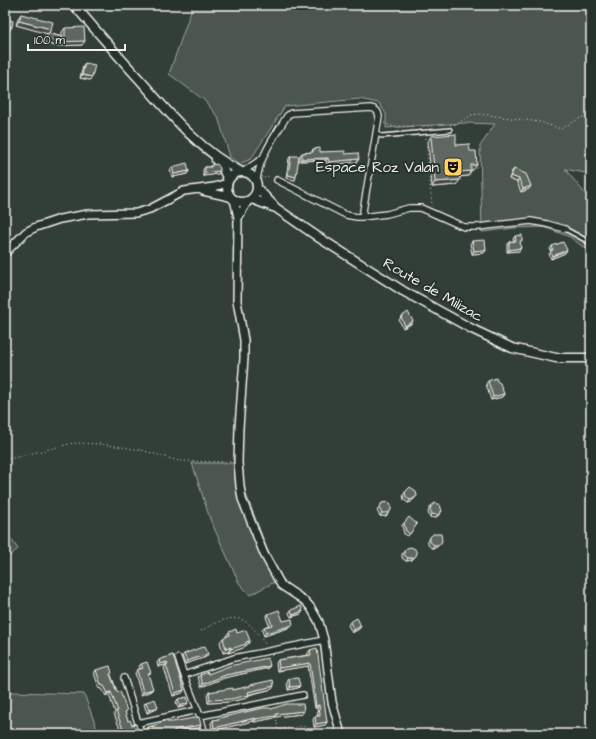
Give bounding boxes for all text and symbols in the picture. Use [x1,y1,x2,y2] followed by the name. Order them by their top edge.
[28,26,125,52] scale bar
[34,32,65,49] text: 100 m
[442,156,464,178] theatre icon: Espace Roz Valan
[316,157,439,178] place label: Espace Roz Valan
[379,253,487,327] street label: Route de Milizac

